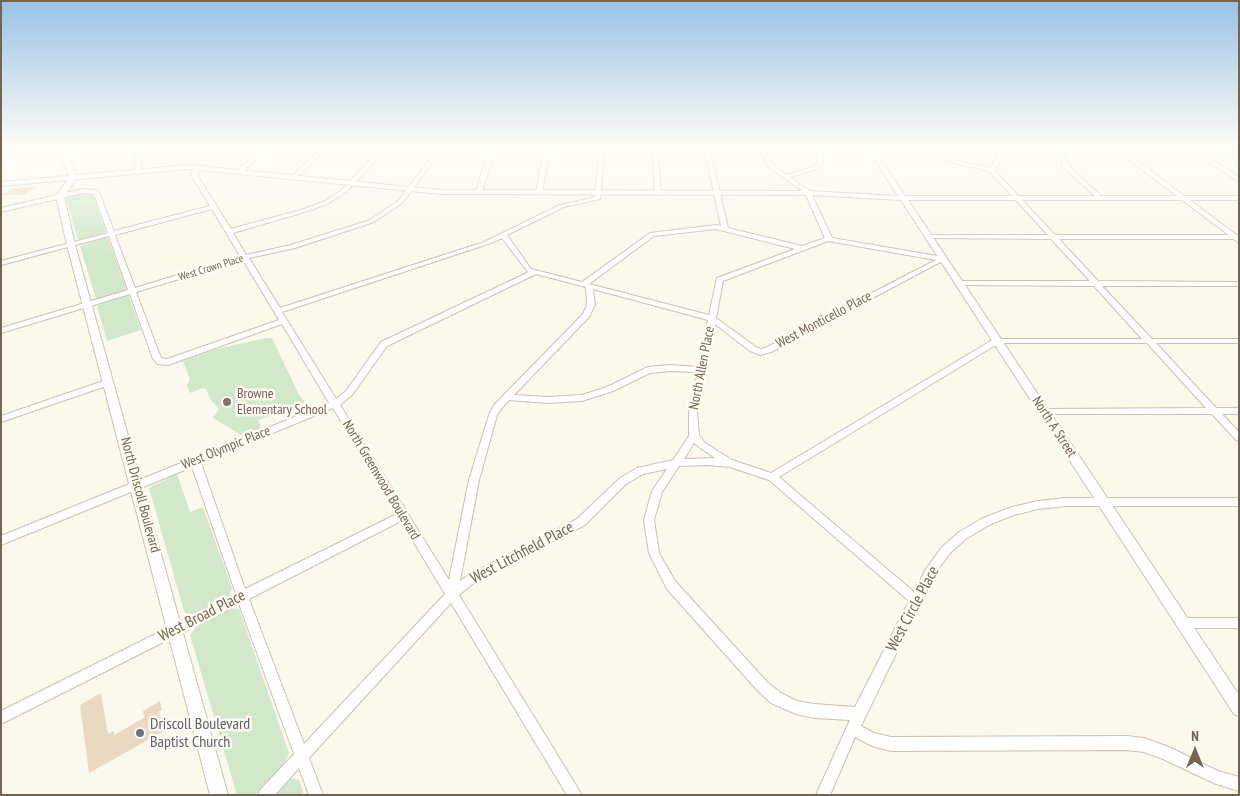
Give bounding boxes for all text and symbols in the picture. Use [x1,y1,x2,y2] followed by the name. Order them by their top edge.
[177,252,245,284] street label: West Crown Place
[773,288,875,352] street label: West Monticello Place
[686,325,718,411] street label: North Allen Place
[237,386,327,418] place label: Browne Elementary School
[1028,393,1080,461] street label: North A Street
[221,396,233,408] marker: Browne Elementary School
[339,417,423,543] street label: North Greenwood Boulevard
[179,423,273,473] street label: West Olympic Place
[117,436,163,554] street label: North Driscoll Boulevard
[467,518,577,588] street label: West Litchfield Place
[882,563,944,655] street label: West Circle Place
[155,586,249,646] street label: West Broad Place
[150,714,250,752] place label: Driscoll Boulevard Baptist Church
[1170,726,1220,776] north arrow
[134,727,146,739] marker: Driscoll Boulevard Baptist Church
[1191,727,1199,745] text: N

